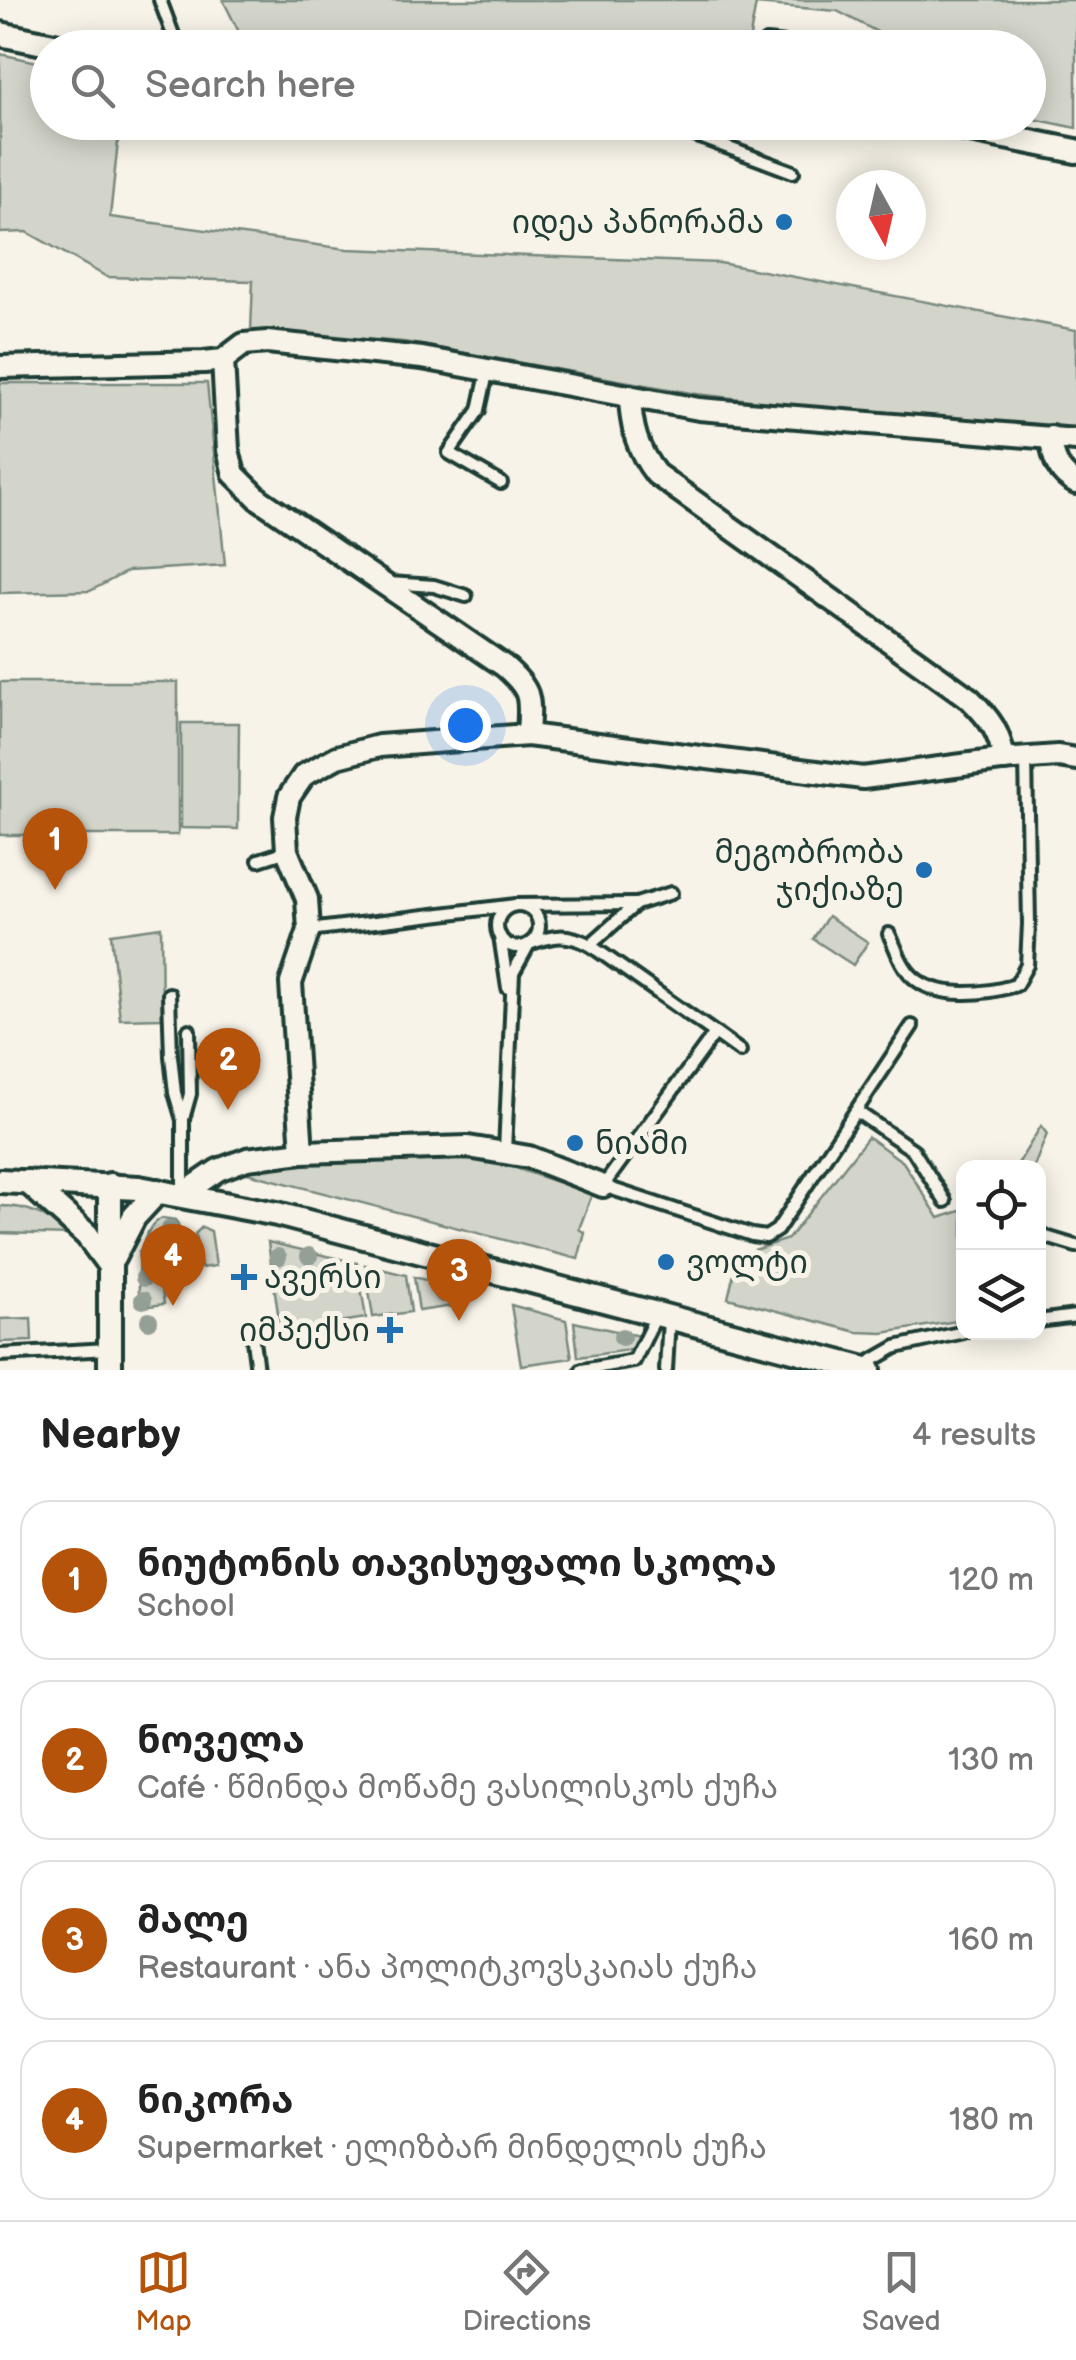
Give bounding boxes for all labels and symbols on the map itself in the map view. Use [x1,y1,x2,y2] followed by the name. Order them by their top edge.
[836,170,926,260] north arrow
[512,204,764,243] place label: იდეა პანორამა
[773,211,795,233] marker: იდეა პანორამა
[440,700,491,751] your location
[22,808,88,890] pin: 1
[715,834,904,910] place label: მეგობრობა ჯიქიაზე
[913,859,935,881] marker: მეგობრობა ჯიქიაზე
[196,1028,260,1110] pin: 2
[595,1125,688,1164] place label: ნიამი
[564,1132,586,1154] marker: ნიამი
[140,1224,206,1306] pin: 4
[426,1238,492,1321] pin: 3
[686,1244,808,1283] place label: ვოლტი
[655,1251,677,1273] marker: ვოლტი
[264,1259,382,1298] place label: ავერსი
[233,1266,255,1288] marker: ავერსი
[239,1312,370,1351] place label: იმპექსი
[379,1319,401,1341] marker: იმპექსი

